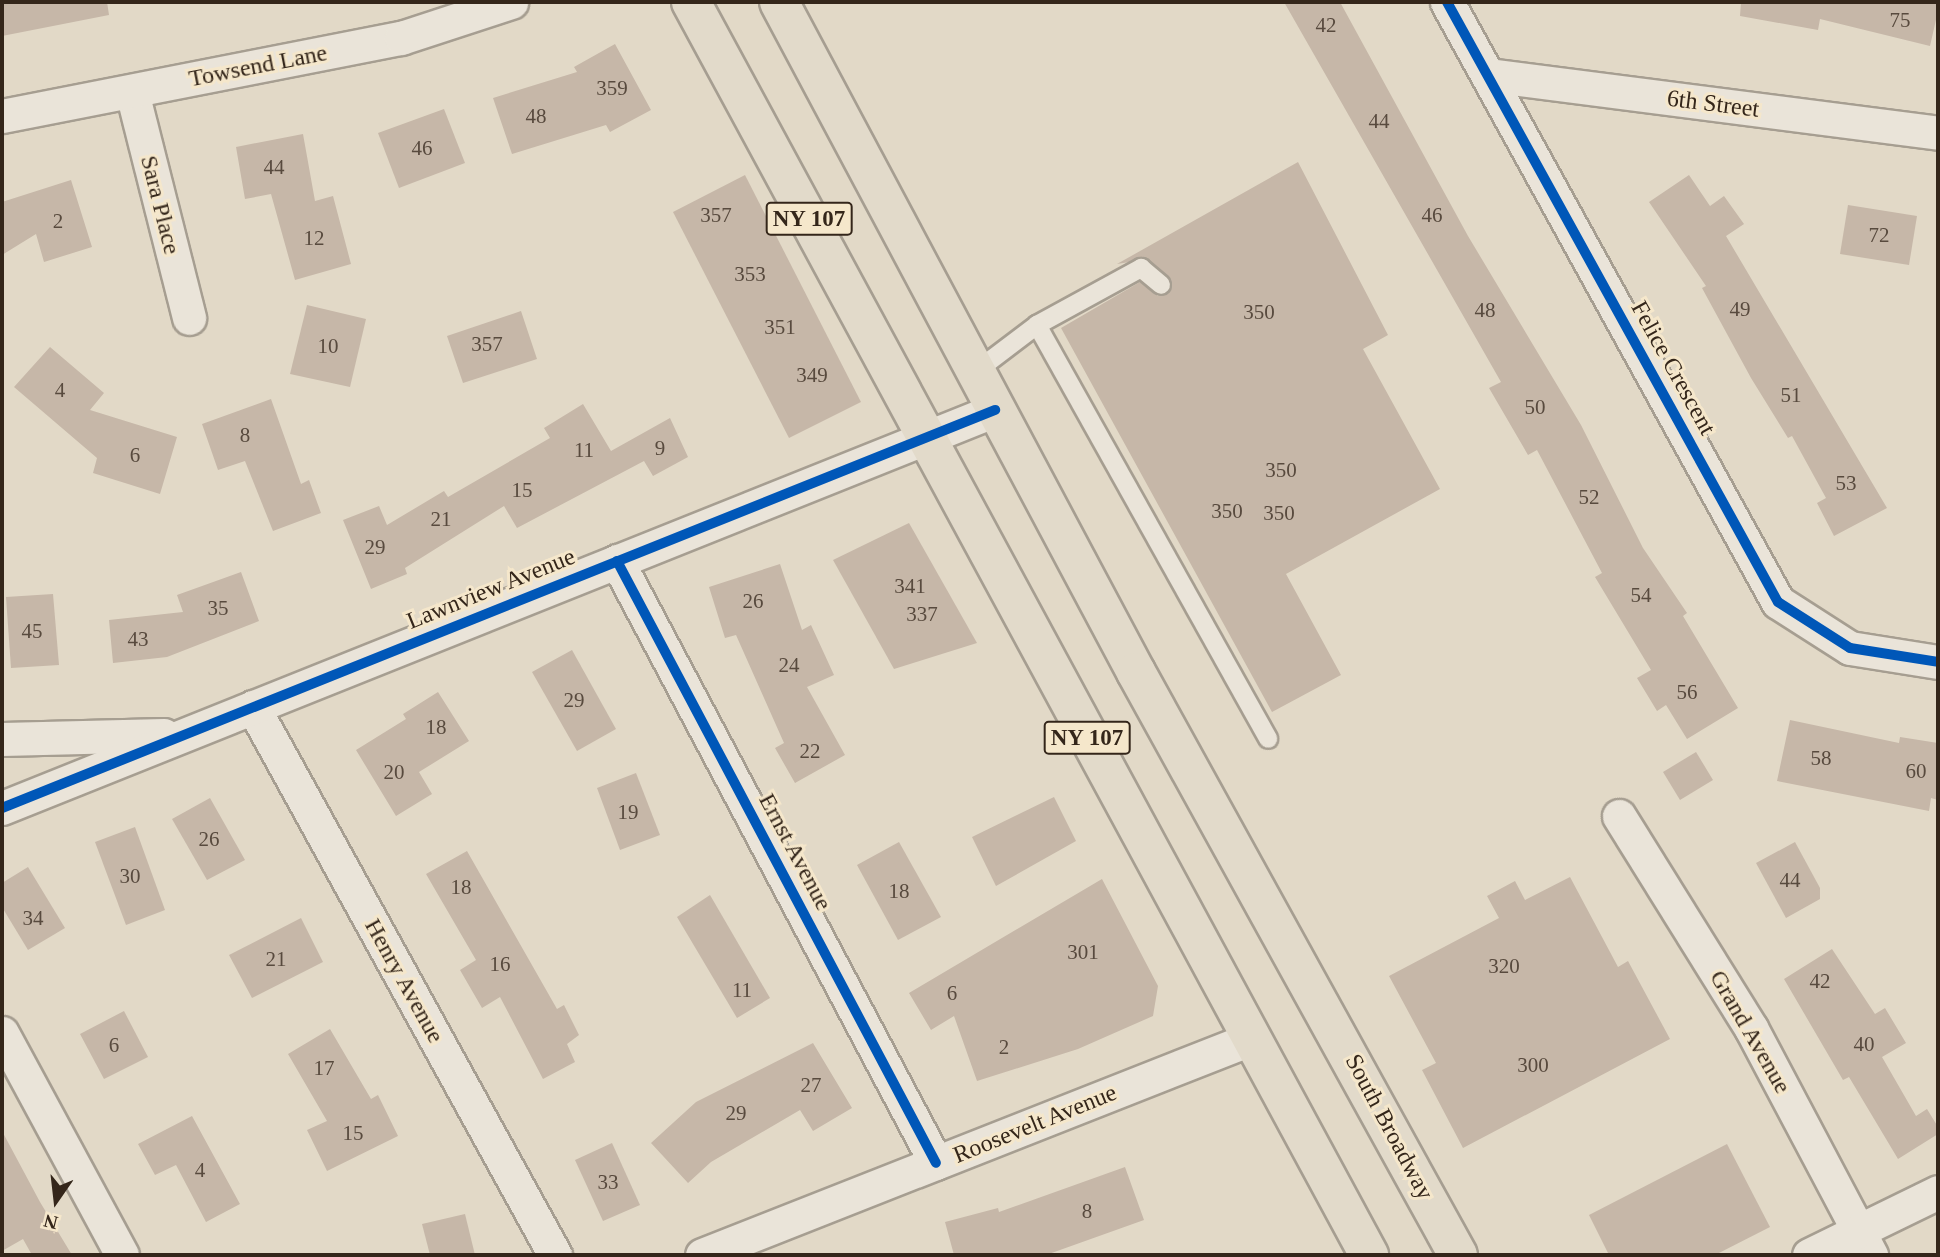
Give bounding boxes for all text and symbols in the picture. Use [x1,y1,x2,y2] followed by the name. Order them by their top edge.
[1890,7,1910,33] house number: 75
[1316,12,1336,38] house number: 42
[186,38,330,94] street label: Towsend Lane
[596,75,628,101] house number: 359
[1665,84,1761,124] street label: 6th Street
[526,103,546,129] house number: 48
[1368,108,1390,134] house number: 44
[412,135,432,161] house number: 46
[134,153,186,257] street label: Sara Place
[264,154,284,180] house number: 44
[765,200,853,238] road number: NY 107
[700,202,732,228] house number: 357
[1422,202,1442,228] house number: 46
[53,208,63,234] house number: 2
[1868,222,1890,248] house number: 72
[304,225,324,251] house number: 12
[734,261,766,287] house number: 353
[1624,296,1722,440] street label: Felice Crescent
[1730,296,1750,322] house number: 49
[1474,297,1496,323] house number: 48
[1243,299,1275,325] house number: 350
[764,314,796,340] house number: 351
[471,331,503,357] house number: 357
[318,333,338,359] house number: 10
[796,362,828,388] house number: 349
[55,377,65,403] house number: 4
[1780,382,1802,408] house number: 51
[1524,394,1546,420] house number: 50
[240,422,250,448] house number: 8
[655,435,665,461] house number: 9
[574,437,594,463] house number: 11
[130,442,140,468] house number: 6
[1265,457,1297,483] house number: 350
[1836,470,1856,496] house number: 53
[512,477,532,503] house number: 15
[1578,484,1600,510] house number: 52
[1211,498,1243,524] house number: 350
[1263,500,1295,526] house number: 350
[430,506,452,532] house number: 21
[364,534,386,560] house number: 29
[402,542,580,636] street label: Lawnview Avenue
[894,573,926,599] house number: 341
[1630,582,1652,608] house number: 54
[742,588,764,614] house number: 26
[208,595,228,621] house number: 35
[906,601,938,627] house number: 337
[22,618,42,644] house number: 45
[128,626,148,652] house number: 43
[778,652,800,678] house number: 24
[1676,679,1698,705] house number: 56
[564,687,584,713] house number: 29
[426,714,446,740] house number: 18
[1043,718,1131,758] road number: NY 107
[800,738,820,764] house number: 22
[1811,745,1832,771] house number: 58
[1906,758,1926,784] house number: 60
[384,759,404,785] house number: 20
[752,788,838,916] street label: Ernst Avenue
[618,799,638,825] house number: 19
[198,826,220,852] house number: 26
[120,863,140,889] house number: 30
[1780,867,1800,893] house number: 44
[450,874,472,900] house number: 18
[888,878,909,904] house number: 18
[22,905,44,931] house number: 34
[358,913,450,1049] street label: Henry Avenue
[1067,939,1099,965] house number: 301
[266,946,286,972] house number: 21
[490,951,510,977] house number: 16
[1488,953,1520,979] house number: 320
[1703,965,1797,1099] street label: Grand Avenue
[1810,968,1830,994] house number: 42
[732,977,752,1003] house number: 11
[947,980,957,1006] house number: 6
[1854,1031,1874,1057] house number: 40
[109,1032,119,1058] house number: 6
[999,1034,1009,1060] house number: 2
[1339,1049,1439,1205] street label: South Broadway
[1517,1052,1549,1078] house number: 300
[314,1055,334,1081] house number: 17
[800,1072,822,1098] house number: 27
[949,1078,1121,1170] street label: Roosevelt Avenue
[726,1100,746,1126] house number: 29
[342,1120,364,1146] house number: 15
[195,1157,205,1183] house number: 4
[21,1166,91,1236] north arrow
[598,1169,618,1195] house number: 33
[1082,1198,1092,1224] house number: 8
[42,1210,60,1234] text: N

